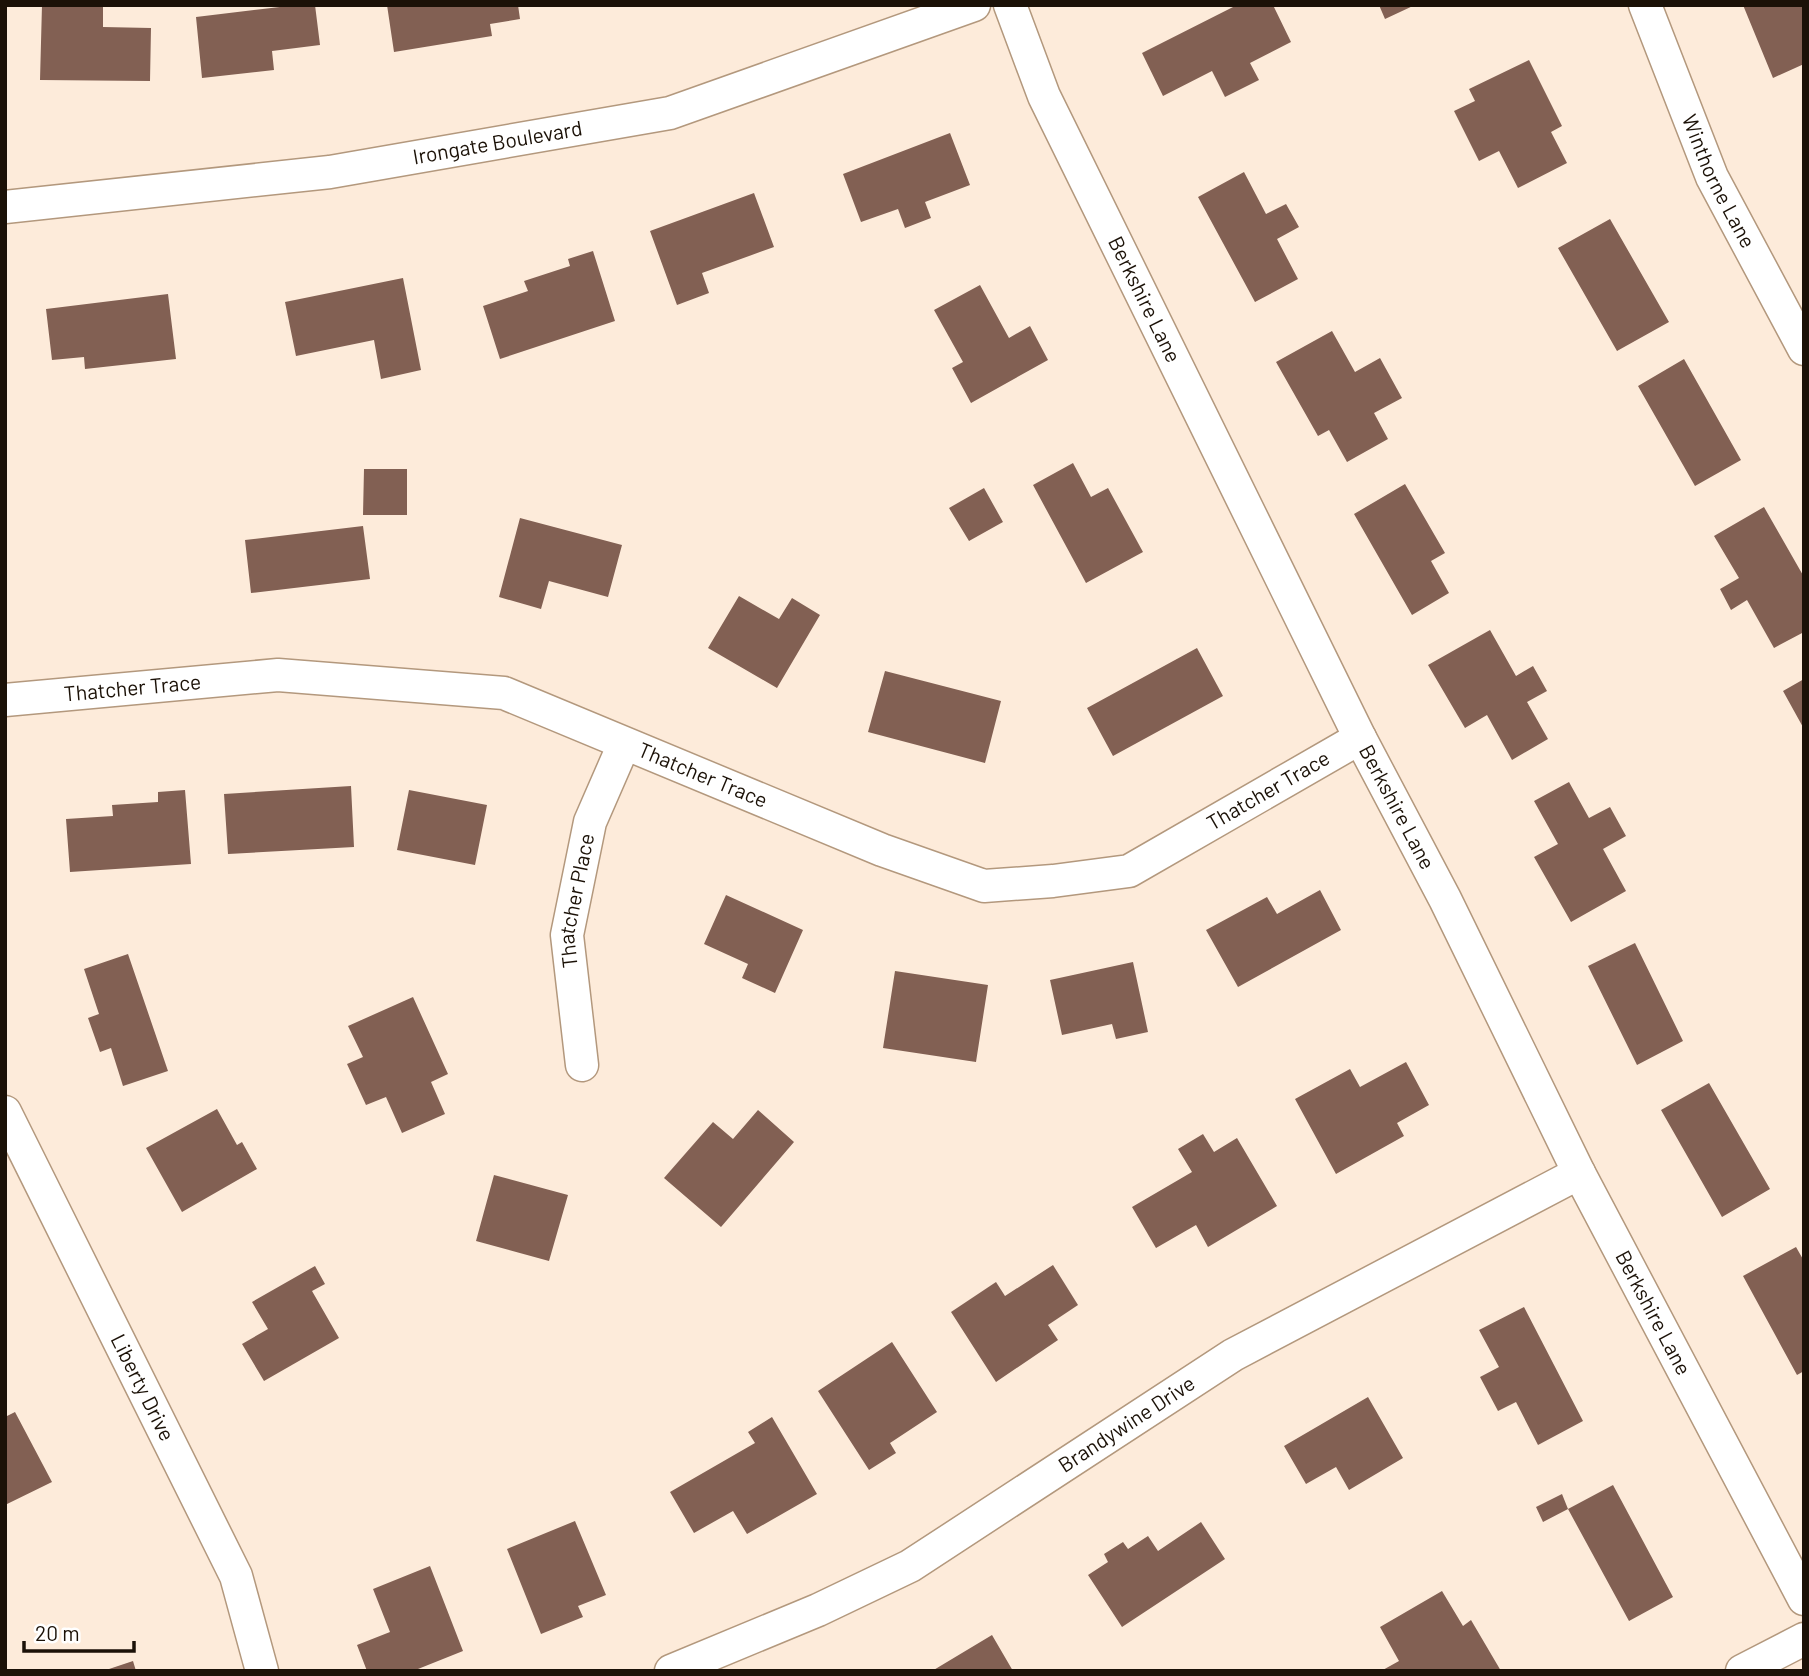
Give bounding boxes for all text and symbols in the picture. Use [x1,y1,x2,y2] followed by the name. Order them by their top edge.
[1678,110,1762,252] street label: Winthorne Lane
[411,114,584,168] street label: Irongate Boulevard
[1104,232,1187,366] street label: Berkshire Lane
[63,668,202,706] street label: Thatcher Trace
[635,736,772,812] street label: Thatcher Trace
[1355,740,1441,873] street label: Berkshire Lane
[1202,744,1334,835] street label: Thatcher Trace
[553,831,598,970] street label: Thatcher Place
[1611,1246,1697,1379] street label: Berkshire Lane
[107,1329,181,1445] street label: Liberty Drive
[1053,1370,1199,1477] street label: Brandywine Drive
[24,1610,135,1654] scale bar
[35,1620,80,1645] text: 20 m

